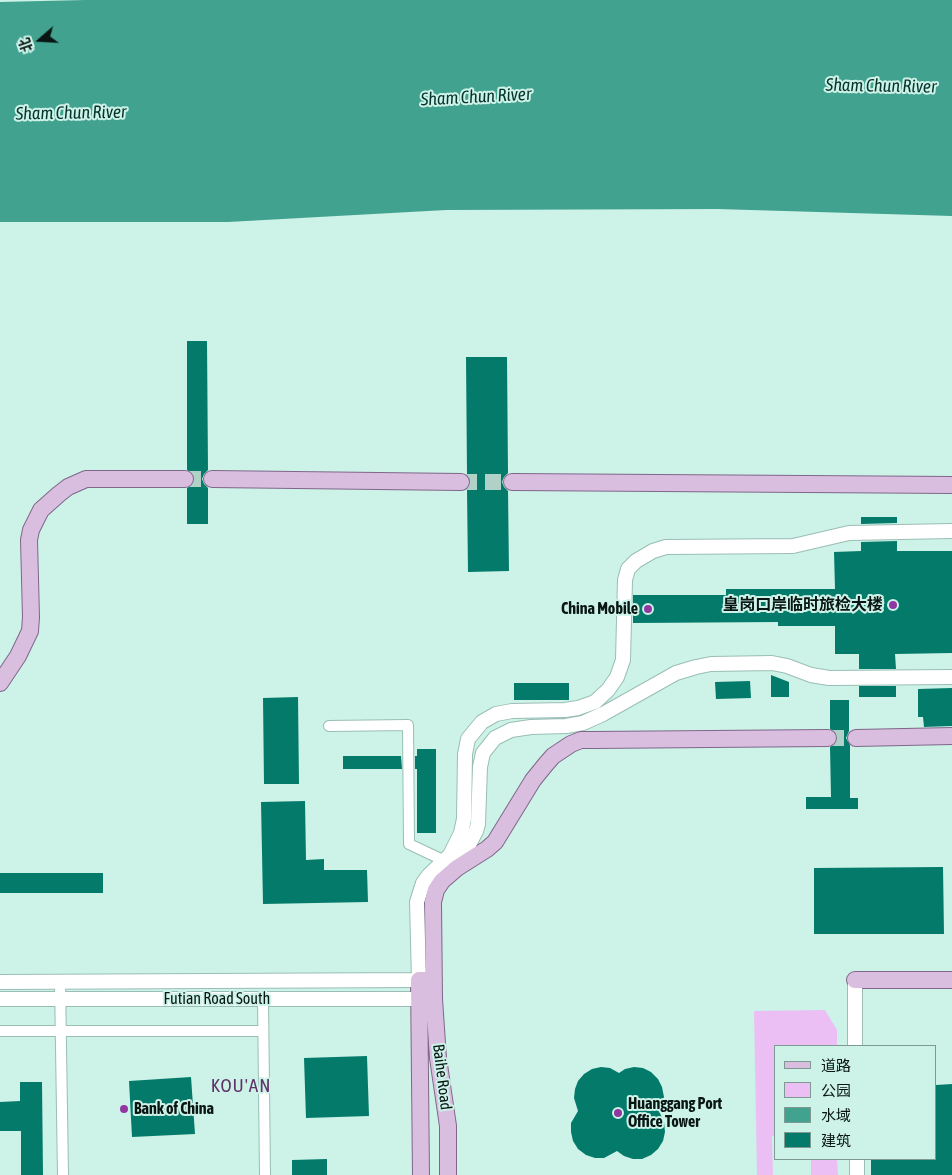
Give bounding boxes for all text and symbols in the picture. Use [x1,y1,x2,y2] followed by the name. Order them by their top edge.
[15,15,65,65] north arrow
[16,36,36,54] text: 北
[825,74,937,98] water label: Sham Chun River
[420,83,532,111] water label: Sham Chun River
[15,101,127,125] water label: Sham Chun River
[723,595,883,615] place label: 皇岗口岸临时旅检大楼
[561,599,638,619] place label: China Mobile
[887,599,899,611] marker: 皇岗口岸临时旅检大楼
[642,603,654,615] marker: China Mobile
[164,989,270,1009] street label: Futian Road South
[428,1043,456,1111] street label: Baihe Road
[774,1045,937,1160] legend
[821,1057,851,1074] text: 道路
[210,1075,272,1097] district label: KOU'AN
[821,1082,851,1099] text: 公园
[628,1094,722,1132] place label: Huanggang Port Office Tower
[134,1099,214,1119] place label: Bank of China
[118,1103,130,1115] marker: Bank of China
[612,1107,624,1119] marker: Huanggang Port Office Tower
[821,1107,851,1124] text: 水域
[821,1132,851,1149] text: 建筑

